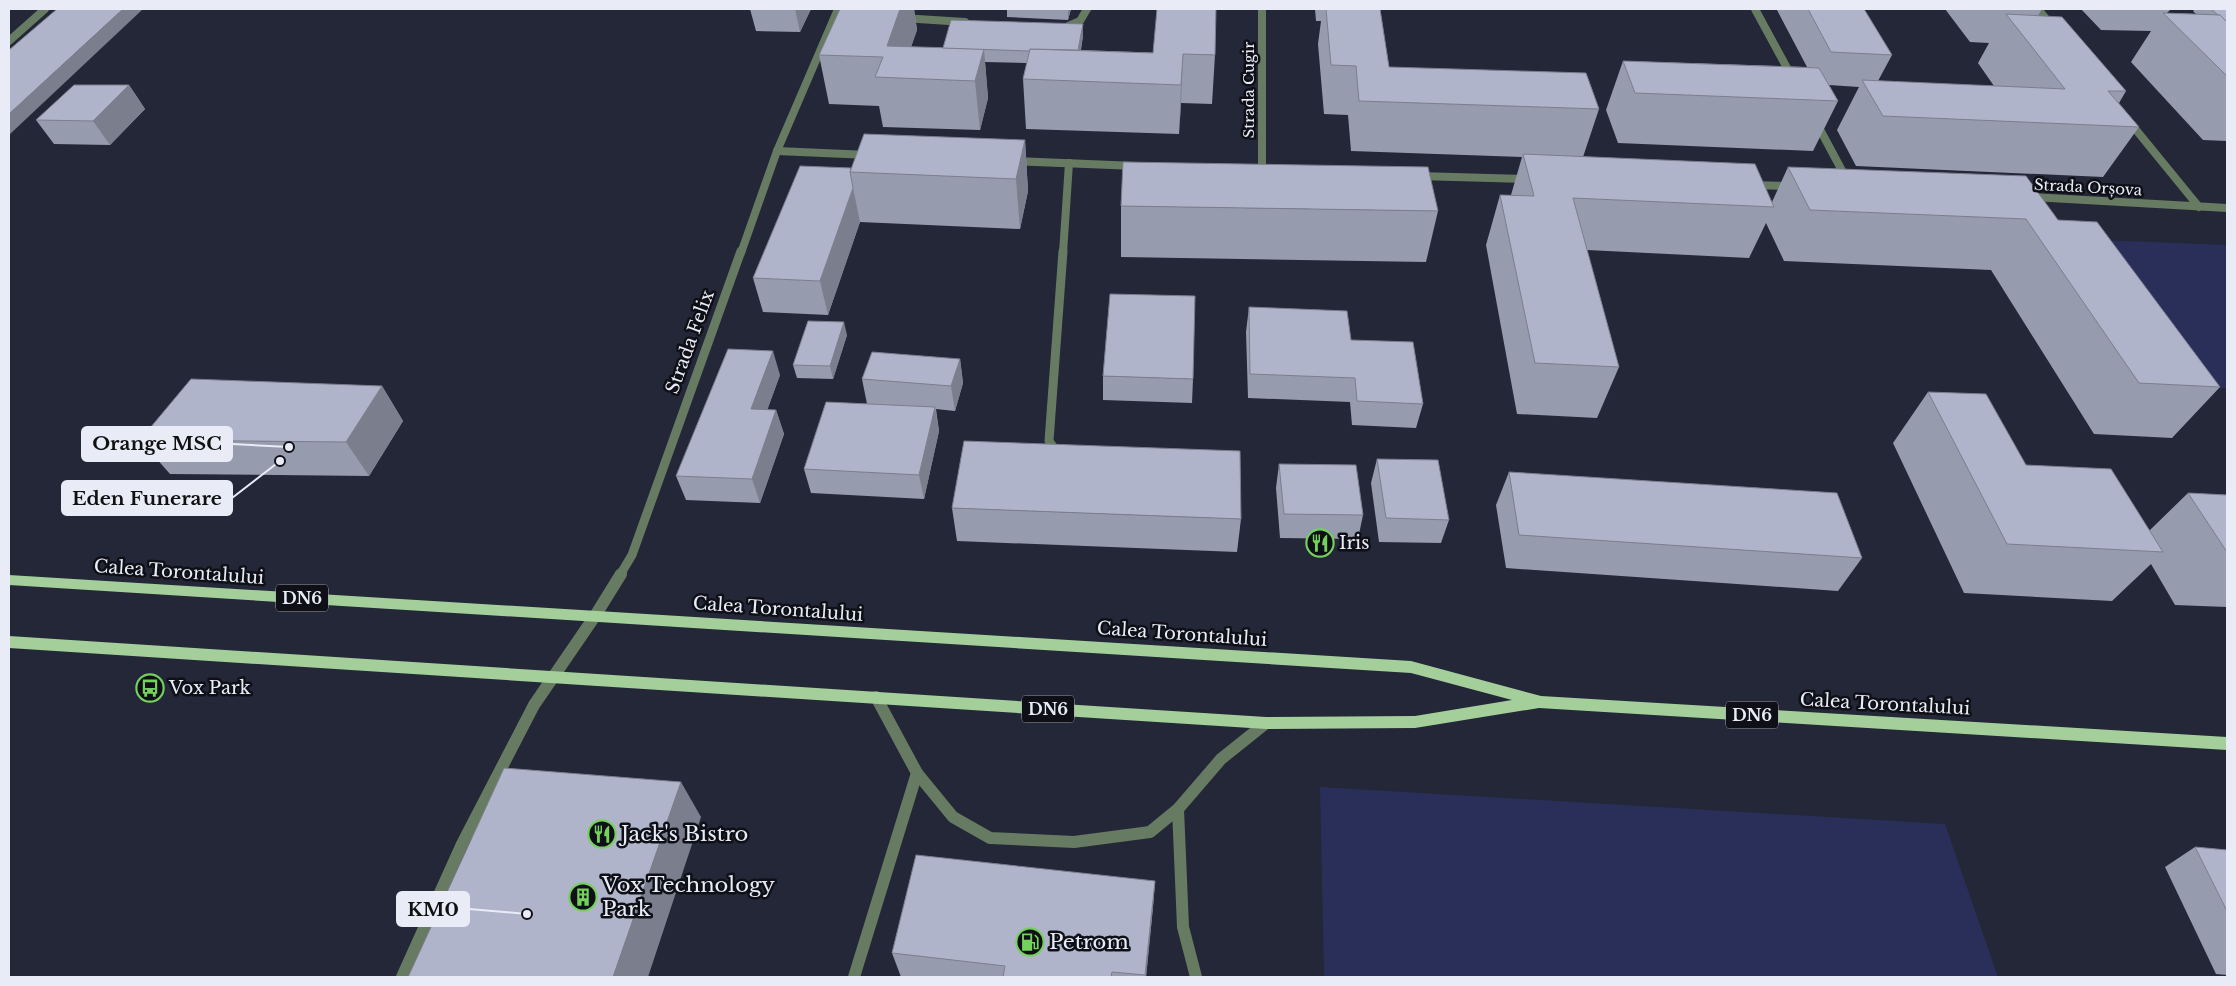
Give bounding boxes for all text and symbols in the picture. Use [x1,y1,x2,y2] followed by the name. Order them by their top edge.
[1239,41,1258,138] street label: Strada Cugir
[2033,175,2143,199] street label: Strada Orșova
[661,287,719,397] street label: Strada Felix
[82,427,232,461] callout: Orange MSC
[92,432,222,455] text: Orange MSC
[62,481,232,515] callout: Eden Funerare
[72,487,222,510] text: Eden Funerare
[1305,528,1335,558] restaurant icon: Iris
[1339,532,1369,554] place label: Iris
[93,555,265,589] street label: Calea Torontalului
[276,584,328,612] road number: DN6
[692,592,864,626] street label: Calea Torontalului
[1096,617,1268,651] street label: Calea Torontalului
[135,673,165,703] bus stop icon: Vox Park
[168,677,251,699] place label: Vox Park
[1799,689,1971,719] street label: Calea Torontalului
[1022,696,1074,722] road number: DN6
[1726,702,1778,728] road number: DN6
[587,819,617,849] restaurant icon: Jack's Bistro
[618,821,748,847] place label: Jack's Bistro
[601,872,775,922] place label: Vox Technology Park
[568,882,598,912] building icon: Vox Technology Park
[397,892,469,926] callout: KM0
[407,898,459,921] text: KM0
[1015,927,1045,957] fuel station icon: Petrom
[1049,929,1129,955] place label: Petrom

